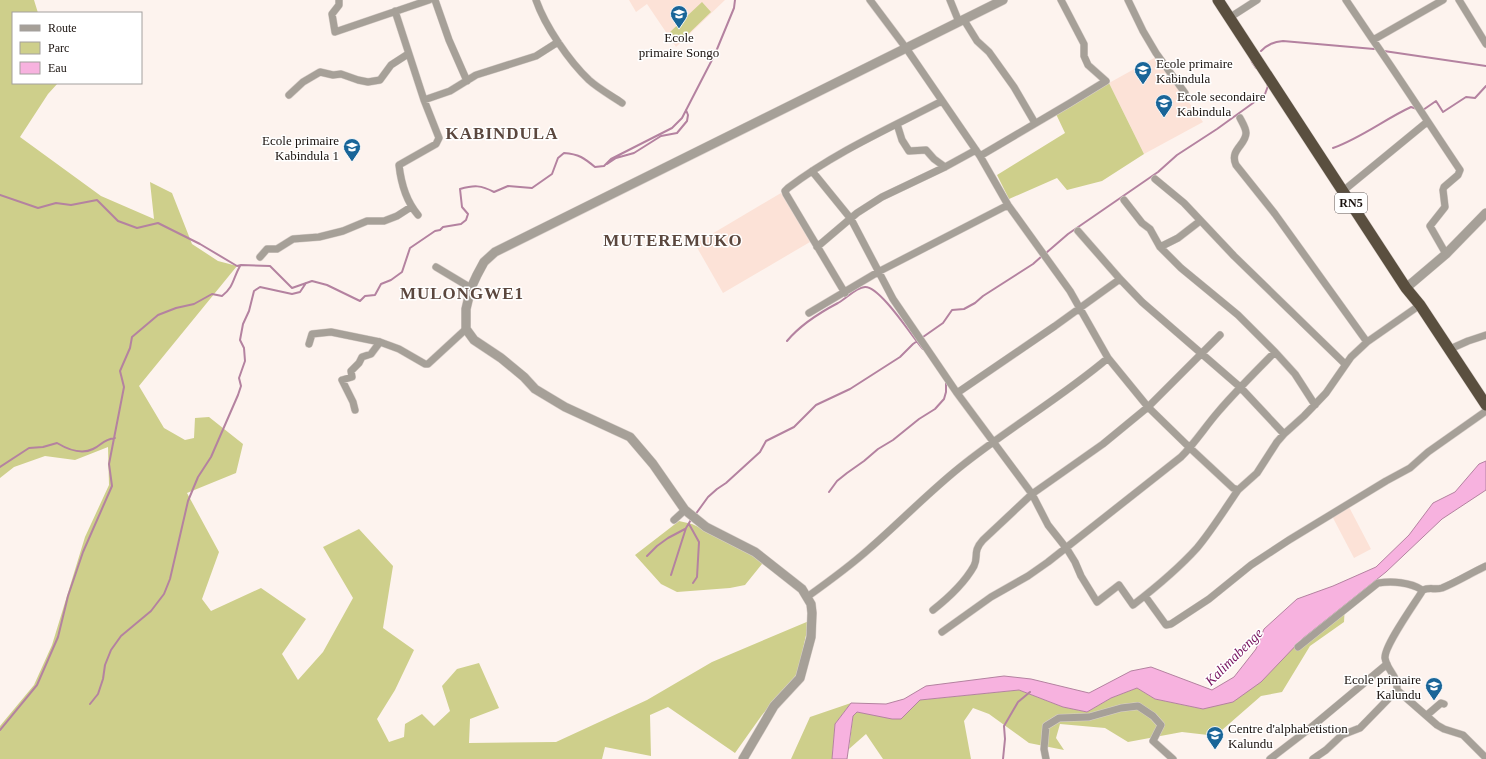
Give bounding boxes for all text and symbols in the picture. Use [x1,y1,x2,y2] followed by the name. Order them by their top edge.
[669,4,689,29] school or university icon: Ecole primaire Songo
[12,12,142,84] legend
[48,21,77,35] text: Route
[639,30,719,60] place label: Ecole primaire Songo
[48,41,69,55] text: Parc
[1156,56,1233,86] place label: Ecole primaire Kabindula
[1133,60,1153,85] school or university icon: Ecole primaire Kabindula
[48,61,67,75] text: Eau
[1177,89,1266,119] place label: Ecole secondaire Kabindula
[1154,93,1174,118] school or university icon: Ecole secondaire Kabindula
[446,124,558,143] district label: KABINDULA
[262,133,339,163] place label: Ecole primaire Kabindula 1
[342,137,362,162] school or university icon: Ecole primaire Kabindula 1
[1335,193,1367,213] road number: RN5
[603,231,743,250] district label: MUTEREMUKO
[400,284,524,303] district label: MULONGWE1
[1202,625,1266,689] water label: Kalimabenge
[1344,672,1421,702] place label: Ecole primaire Kalundu
[1424,676,1444,701] school or university icon: Ecole primaire Kalundu
[1228,721,1348,751] place label: Centre d'alphabetistion Kalundu
[1205,725,1225,750] school or university icon: Centre d'alphabetistion Kalundu

